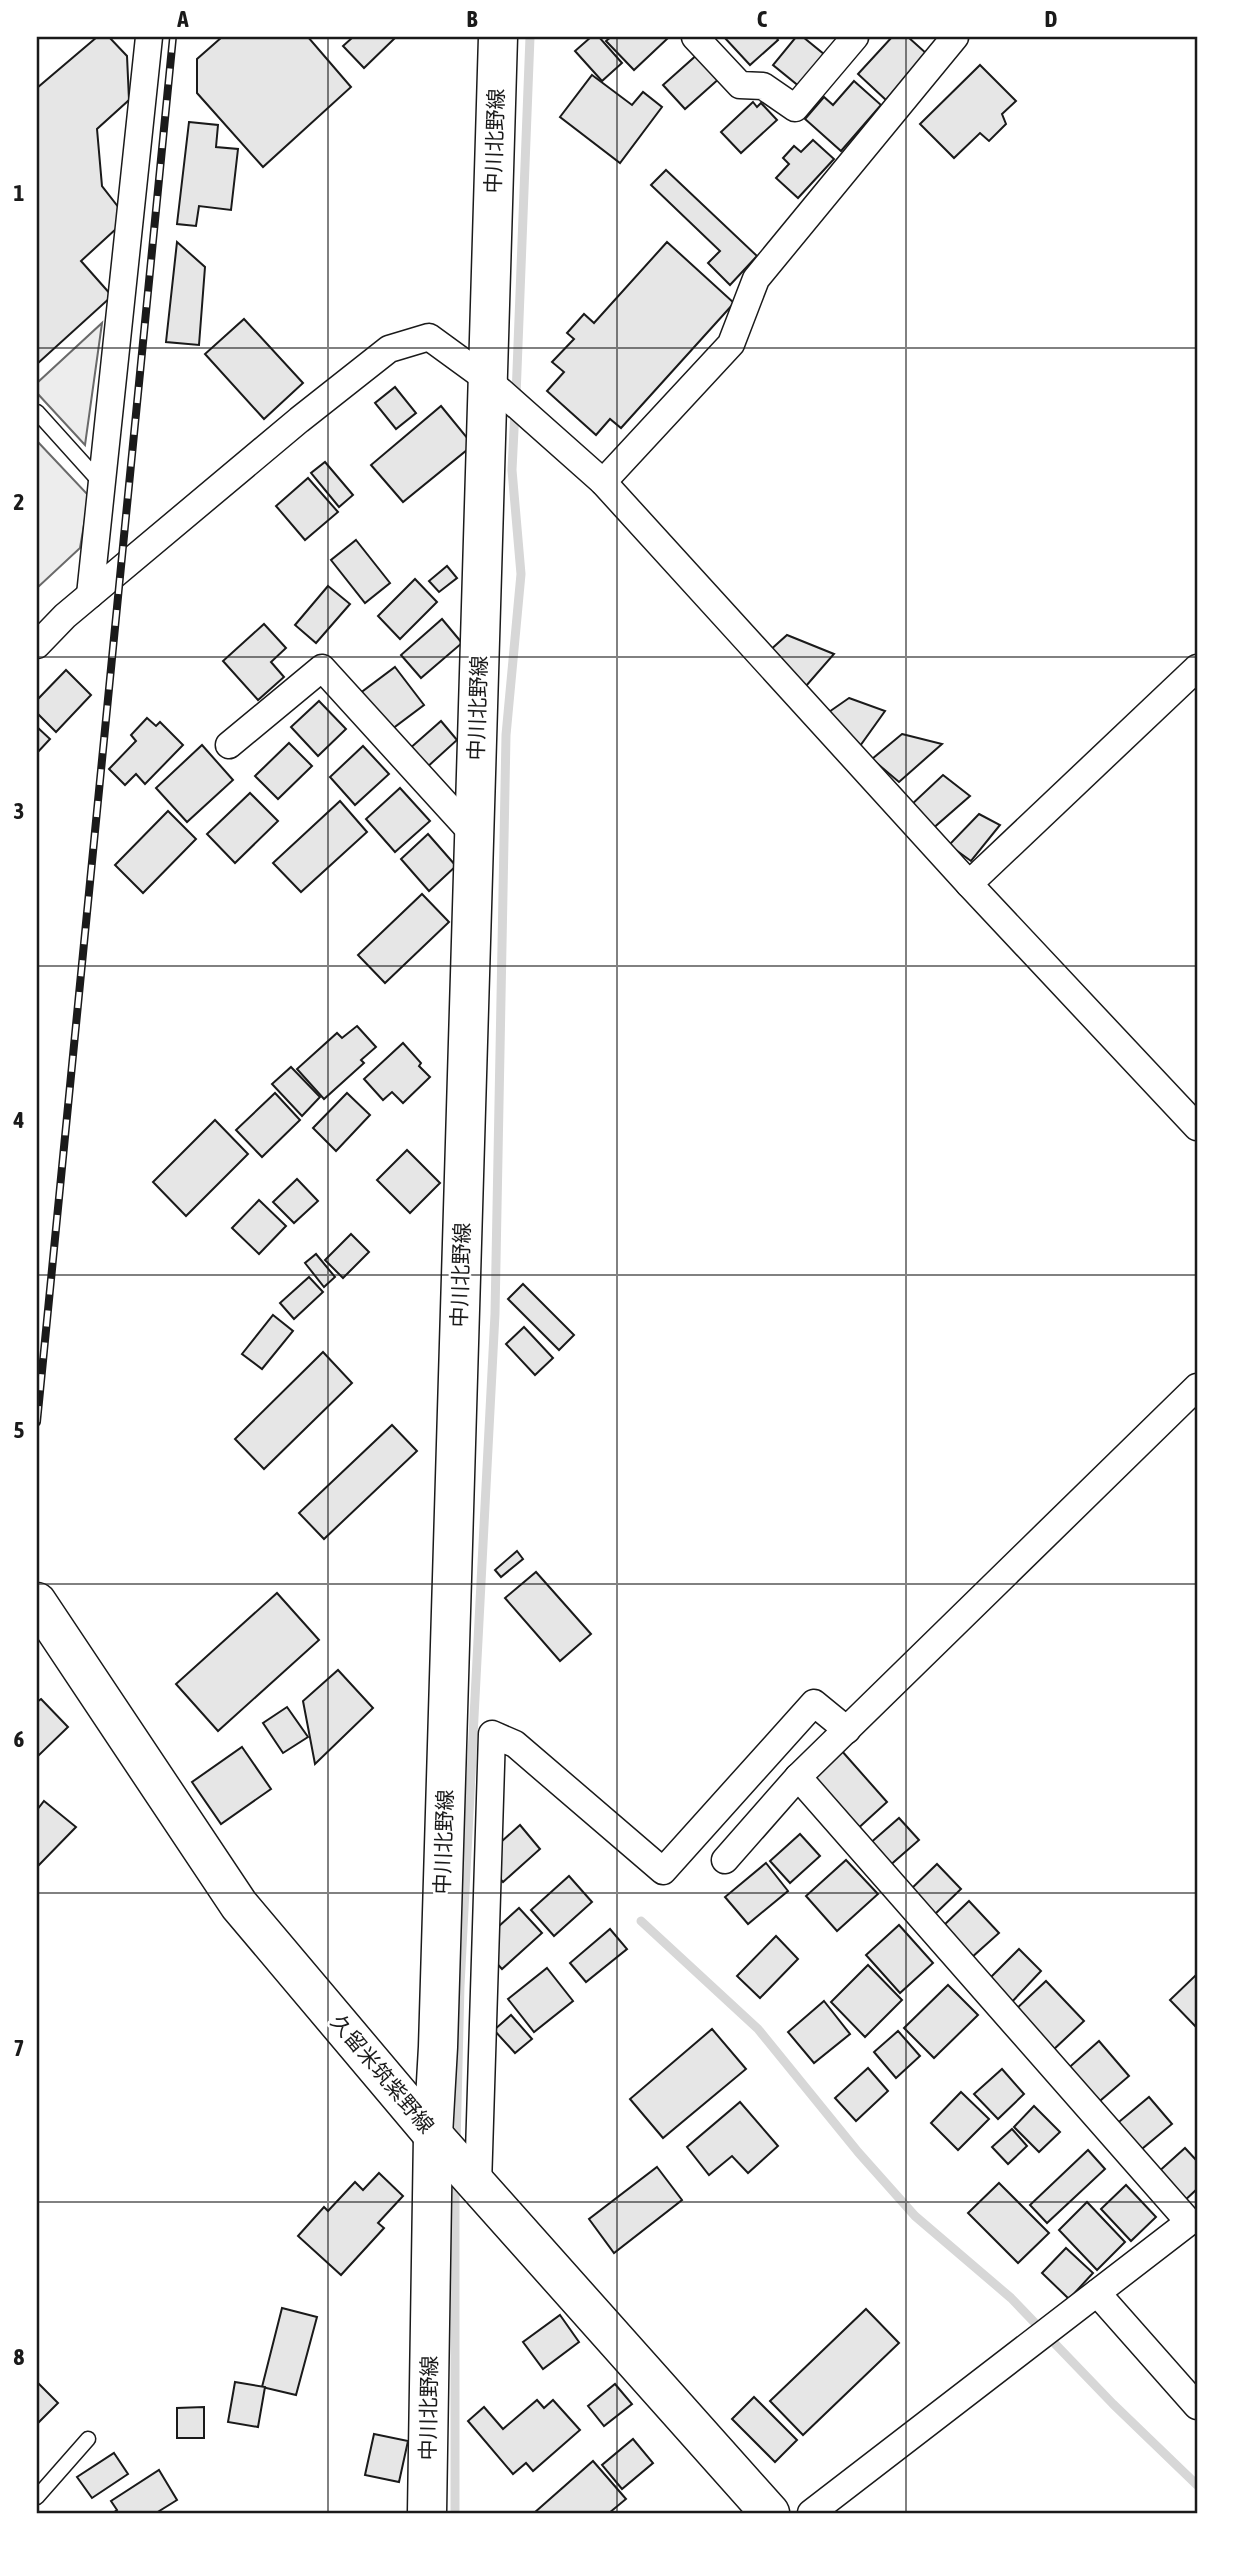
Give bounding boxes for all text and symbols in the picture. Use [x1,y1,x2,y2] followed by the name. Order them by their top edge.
[176,6,189,32] text: A
[467,6,478,32] text: B
[757,6,768,32] text: C
[1045,6,1058,32] text: D
[480,88,508,194] street label: 中川北野線
[14,180,25,206] text: 1
[14,489,24,515] text: 2
[463,655,491,761] street label: 中川北野線
[14,798,24,824] text: 3
[13,1107,25,1133] text: 4
[446,1222,474,1328] street label: 中川北野線
[14,1417,25,1443] text: 5
[14,1726,25,1752] text: 6
[429,1789,457,1895] street label: 中川北野線
[326,2009,439,2137] street label: 久留米筑紫野線
[14,2035,24,2061] text: 7
[14,2344,25,2370] text: 8
[415,2355,441,2461] street label: 中川北野線

